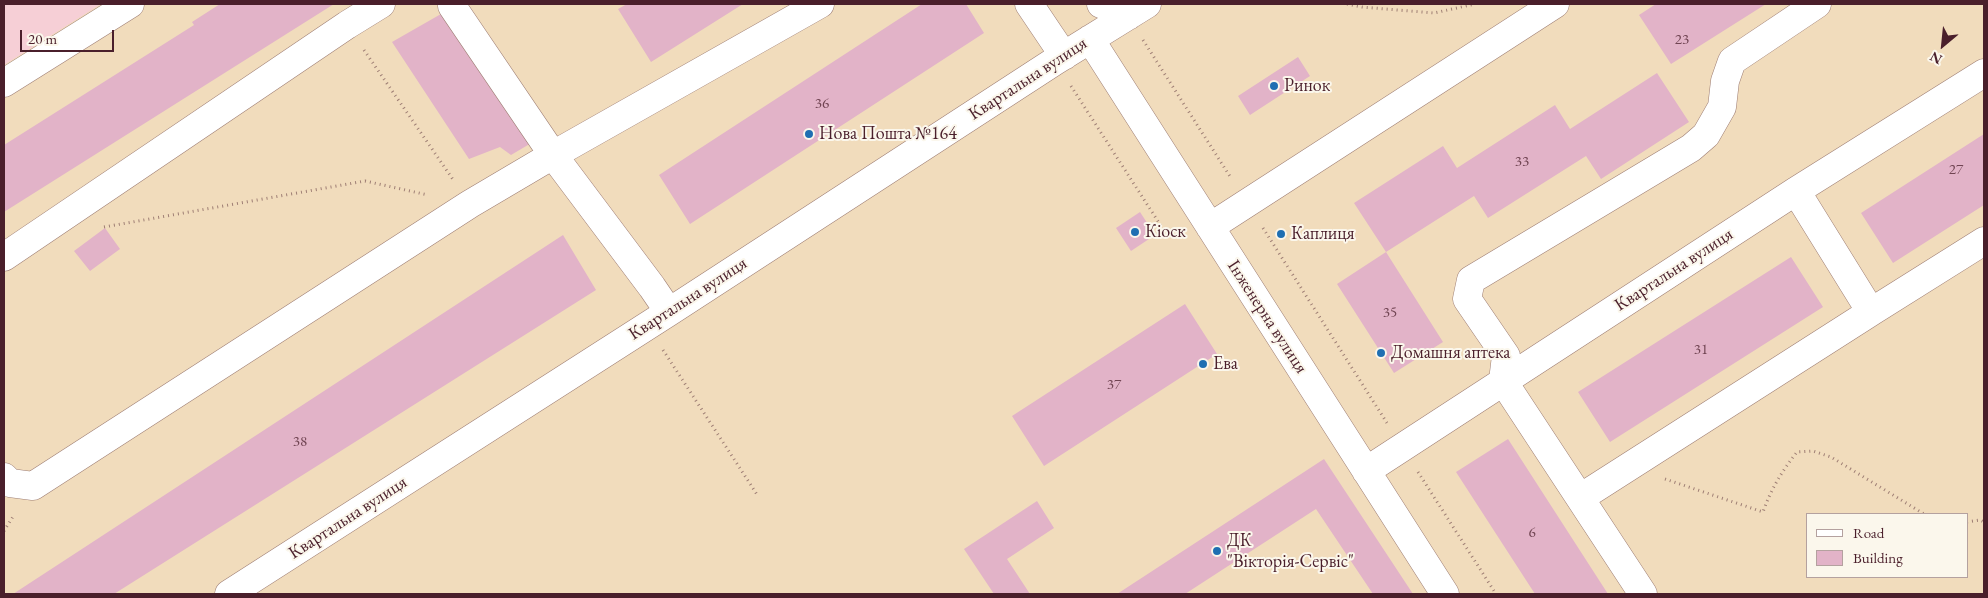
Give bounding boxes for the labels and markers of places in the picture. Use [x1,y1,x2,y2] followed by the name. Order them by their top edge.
[1284,75,1330,97] place label: Ринок
[1268,80,1280,92] marker: Ринок
[819,123,957,145] place label: Нова Пошта №164
[803,128,815,140] marker: Нова Пошта №164
[1145,221,1186,243] place label: Кіоск
[1291,223,1355,245] place label: Каплиця
[1129,226,1141,238] marker: Кіоск
[1275,228,1287,240] marker: Каплиця
[1391,342,1510,364] place label: Домашня аптека
[1375,347,1387,359] marker: Домашня аптека
[1213,353,1238,375] place label: Ева
[1197,358,1209,370] marker: Ева
[1227,530,1354,572] place label: ДК "Вікторія-Сервіс"
[1211,545,1223,557] marker: ДК "Вікторія-Сервіс"

